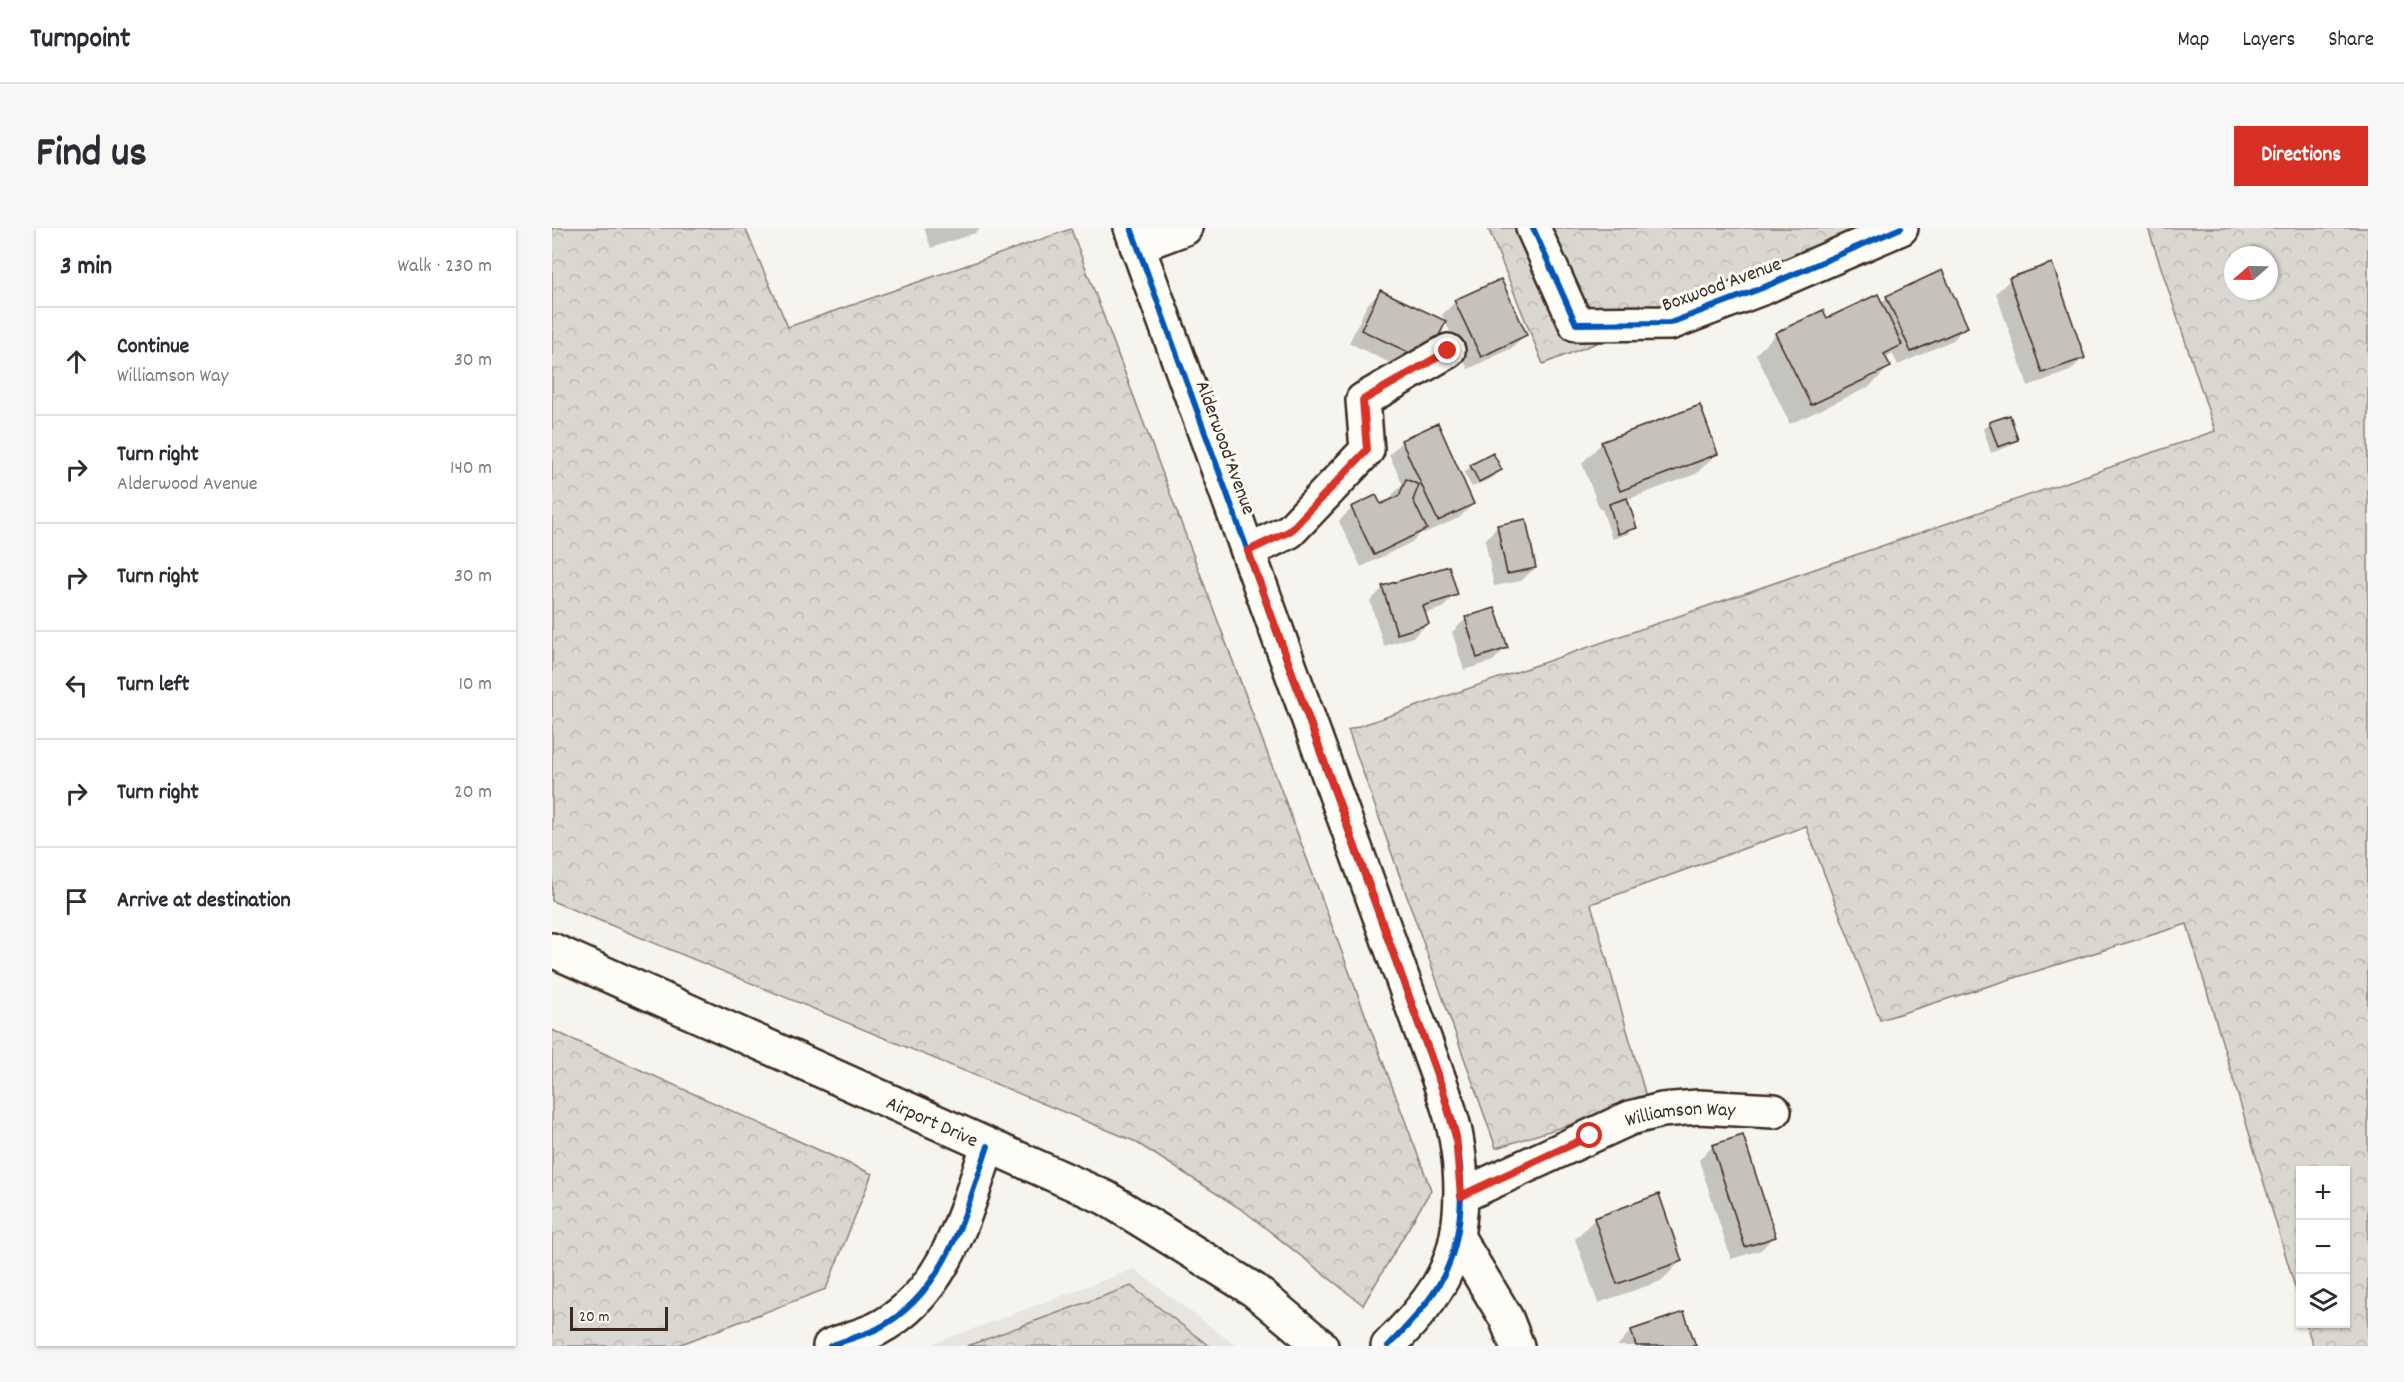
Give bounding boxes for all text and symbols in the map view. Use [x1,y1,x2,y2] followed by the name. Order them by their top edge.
[30,21,130,61] text: Turnpoint
[2178,26,2209,56] text: Map
[2242,26,2295,56] text: Layers
[2328,26,2374,56] text: Share
[36,126,147,186] text: Find us
[2234,126,2368,186] button: Directions
[2224,246,2278,300] north arrow
[60,249,112,286] text: 3 min
[1658,251,1786,320] street label: Boxwood Avenue
[398,253,492,281] text: Walk · 230 m
[117,332,189,363] text: Continue
[1434,337,1460,363] route end
[60,345,93,378] icon: ahead
[454,347,492,375] text: 30 m
[117,363,229,391] text: Williamson Way
[1187,377,1261,519] street label: Alderwood Avenue
[117,440,199,471] text: Turn right
[60,453,93,486] icon: right
[450,455,492,483] text: 140 m
[117,471,258,499] text: Alderwood Avenue
[60,561,93,594] icon: right
[117,562,199,593] text: Turn right
[454,563,492,591] text: 30 m
[60,669,93,702] icon: left
[117,670,189,701] text: Turn left
[458,671,492,699] text: 10 m
[60,777,93,810] icon: right
[117,778,199,809] text: Turn right
[454,779,492,807] text: 20 m
[60,885,93,918] icon: arrive
[117,886,291,917] text: Arrive at destination
[881,1090,982,1156] street label: Airport Drive
[1623,1096,1737,1136] street label: Williamson Way
[1576,1122,1602,1148] route start
[2296,1166,2350,1328] map controls
[2296,1166,2350,1220] button: +
[2296,1220,2350,1274] button: −
[2296,1274,2350,1328] button: layers
[570,1304,668,1332] scale bar
[579,1306,609,1329] text: 20 m

